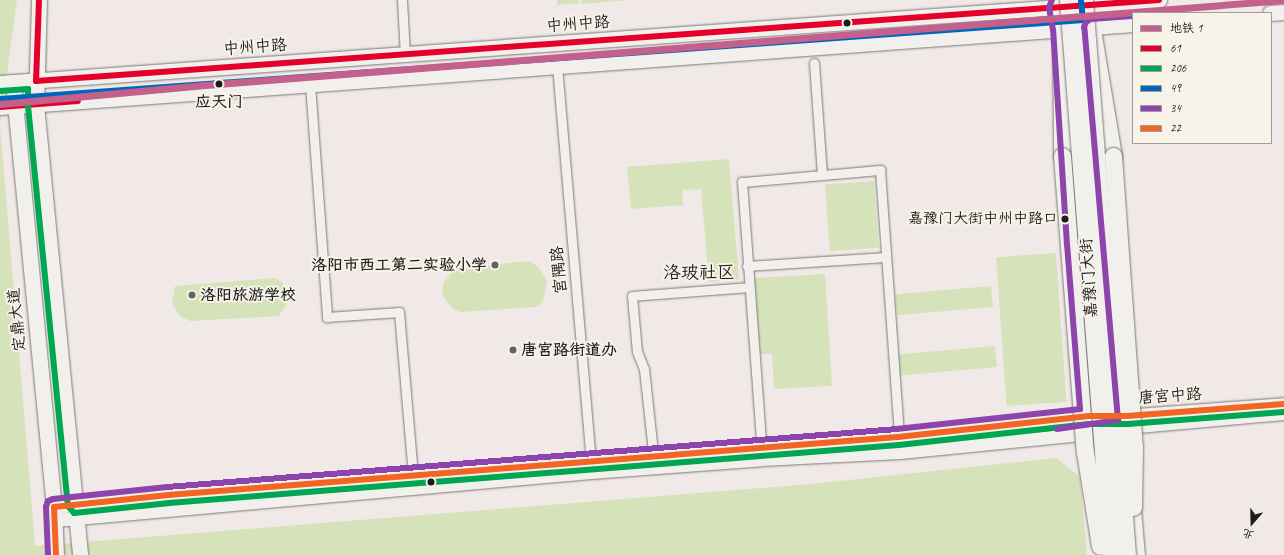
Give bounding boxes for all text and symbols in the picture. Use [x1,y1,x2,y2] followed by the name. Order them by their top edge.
[545,12,611,36] street label: 中州中路
[1132,12,1272,144] legend
[842,18,852,28] unlabelled marker
[1170,20,1202,36] text: 地铁 1
[222,35,288,59] street label: 中州中路
[1170,40,1181,56] text: 61
[1170,60,1186,76] text: 206
[212,77,226,91] marker: 应天门
[1170,80,1181,96] text: 49
[195,92,243,112] place label: 应天门
[1170,100,1181,116] text: 34
[1170,120,1181,136] text: 22
[908,210,1058,228] place label: 嘉豫门大街中州中路口
[1060,214,1070,224] marker: 嘉豫门大街中州中路口
[1077,237,1101,319] street label: 嘉豫门大街
[547,245,571,295] street label: 宫隅路
[311,255,487,275] place label: 洛阳市西工第二实验小学
[490,260,500,270] marker: 洛阳市西工第二实验小学
[663,261,735,283] district label: 洛玻社区
[200,285,296,305] place label: 洛阳旅游学校
[4,287,30,353] street label: 定鼎大道
[187,290,197,300] marker: 洛阳旅游学校
[521,340,617,360] place label: 唐宫路街道办
[508,345,518,355] marker: 唐宫路街道办
[1137,384,1203,408] street label: 唐宫中路
[426,477,436,487] unlabelled marker
[1232,503,1272,543] north arrow
[1240,526,1255,543] text: 北

